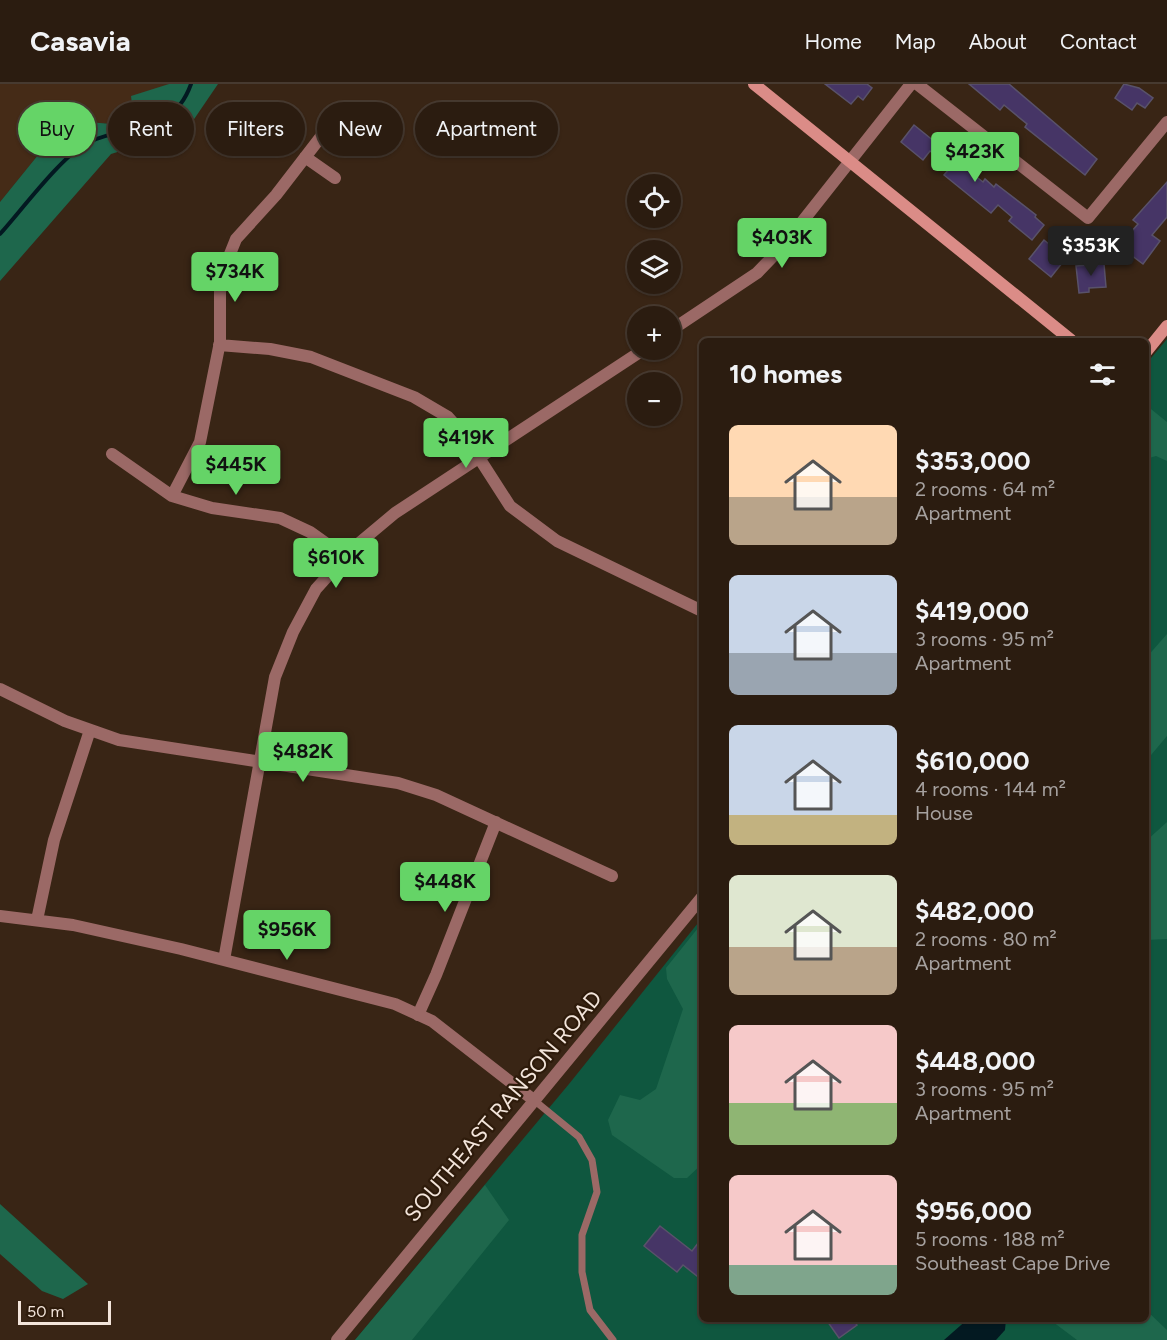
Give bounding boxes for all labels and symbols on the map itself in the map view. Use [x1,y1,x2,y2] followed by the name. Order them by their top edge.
[933,132,1017,183] pin: $423K
[740,218,824,269] pin: $403K
[1049,226,1133,277] pin: $353K
[193,252,277,303] pin: $734K
[424,418,508,469] pin: $419K
[194,445,278,496] pin: $445K
[294,538,378,589] pin: $610K
[261,732,345,783] pin: $482K
[403,862,487,913] pin: $448K
[245,910,329,961] pin: $956K
[398,985,608,1227] street label: SOUTHEAST RANSON ROAD
[18,1298,111,1326] scale bar

